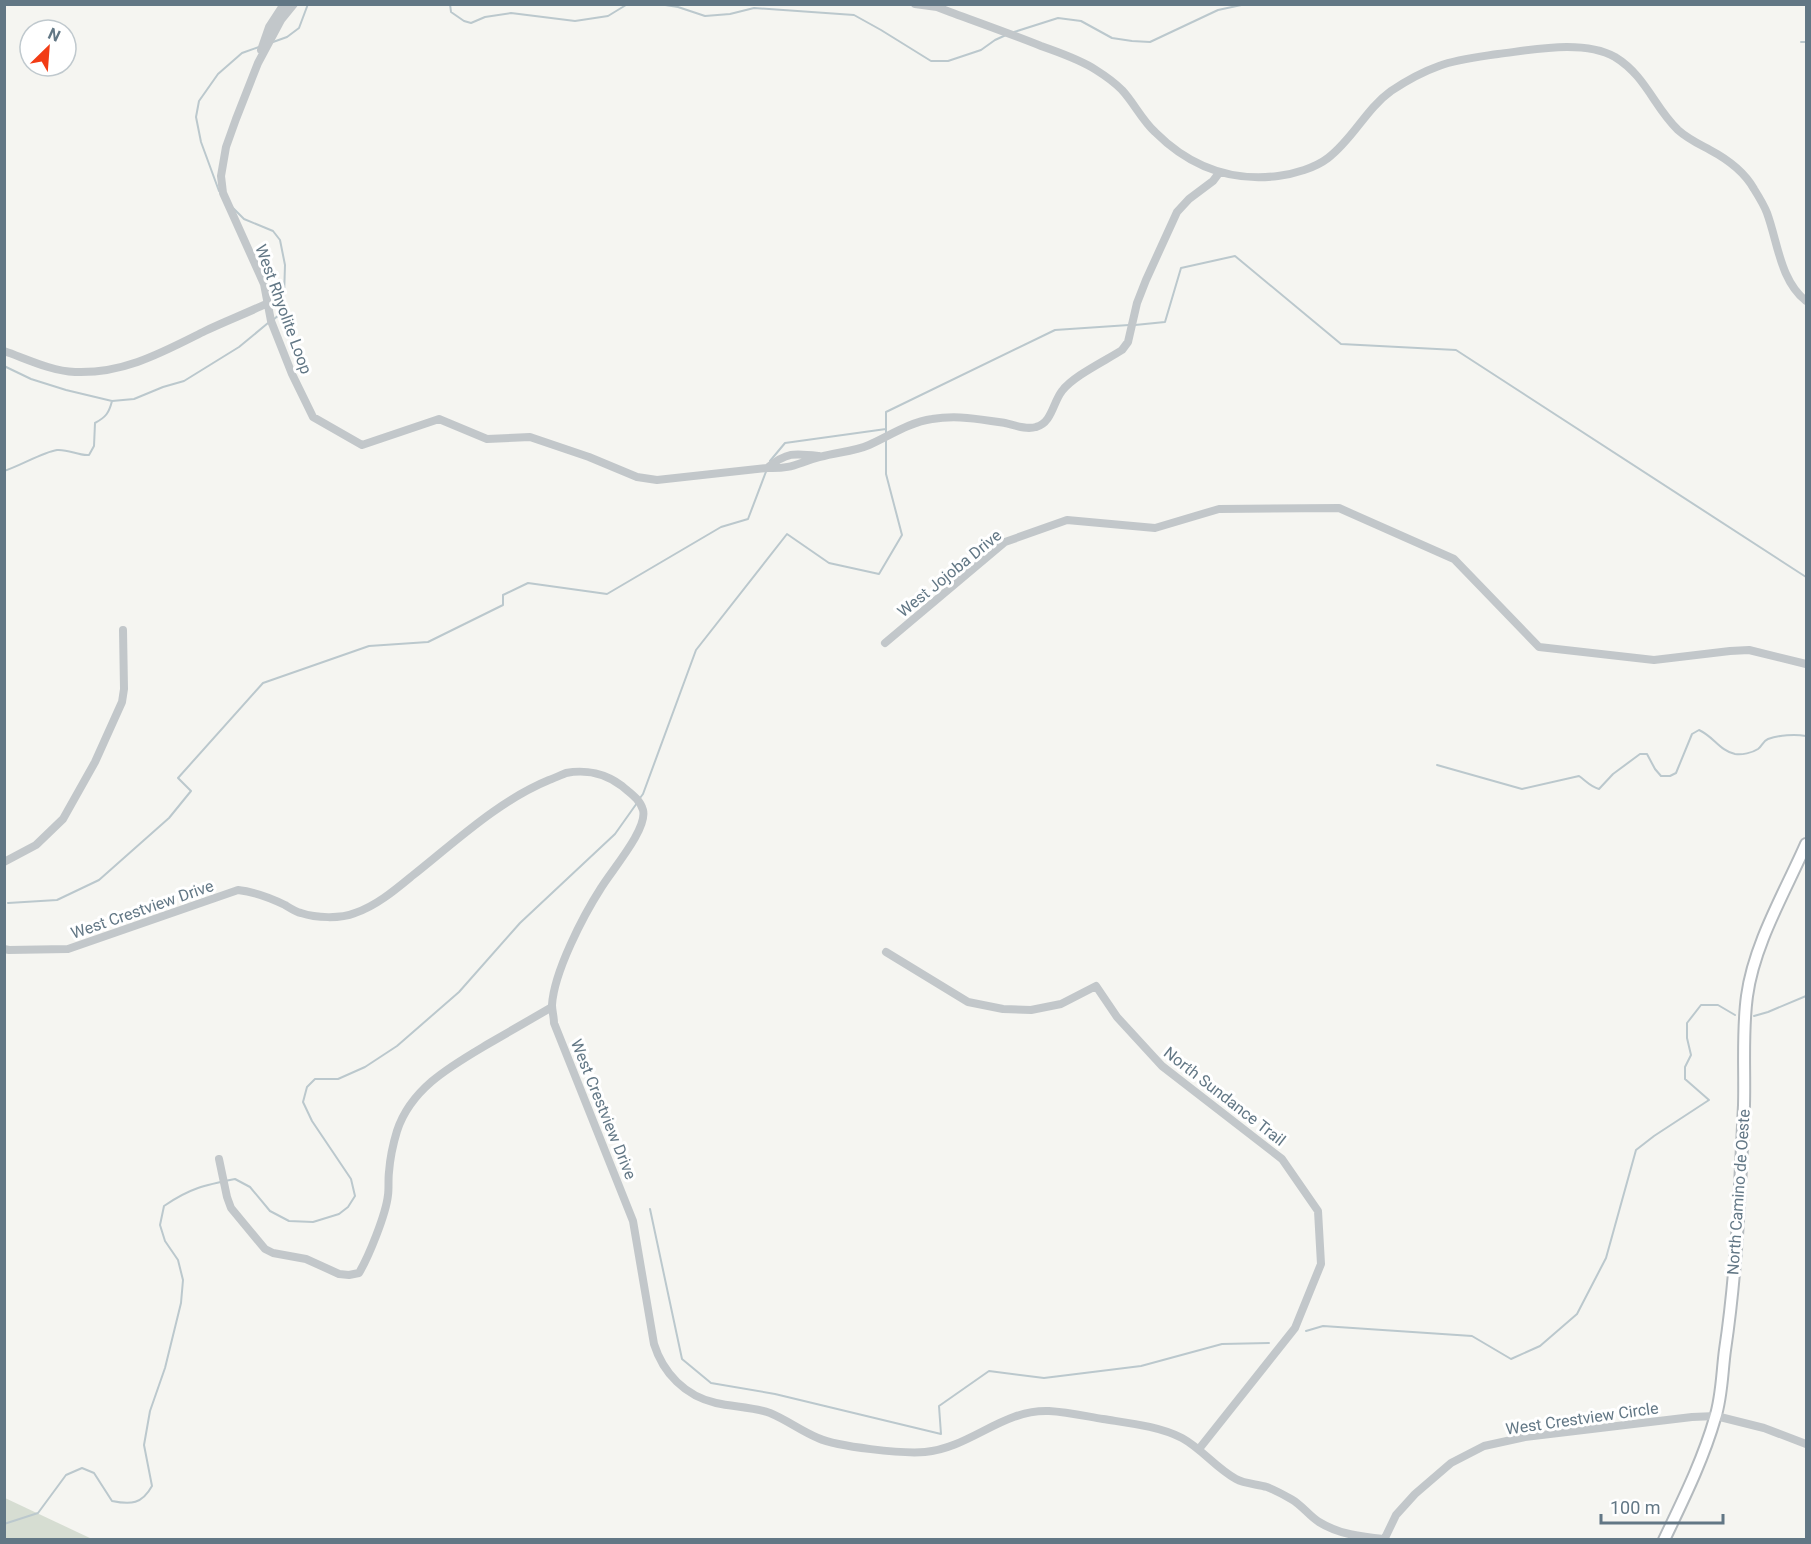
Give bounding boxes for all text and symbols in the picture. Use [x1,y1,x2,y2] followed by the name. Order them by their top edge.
[18,18,78,78] north arrow
[45,24,63,46] text: N
[251,242,316,377] street label: West Rhyolite Loop
[893,526,1005,621] street label: West Jojoba Drive
[68,876,216,943] street label: West Crestview Drive
[567,1036,640,1182] street label: West Crestview Drive
[1160,1043,1289,1150] street label: North Sundance Trail
[1723,1108,1754,1276] street label: North Camino de Oeste
[1504,1398,1660,1439] street label: West Crestview Circle
[1601,1487,1722,1525] scale bar
[1610,1497,1661,1518] text: 100 m

